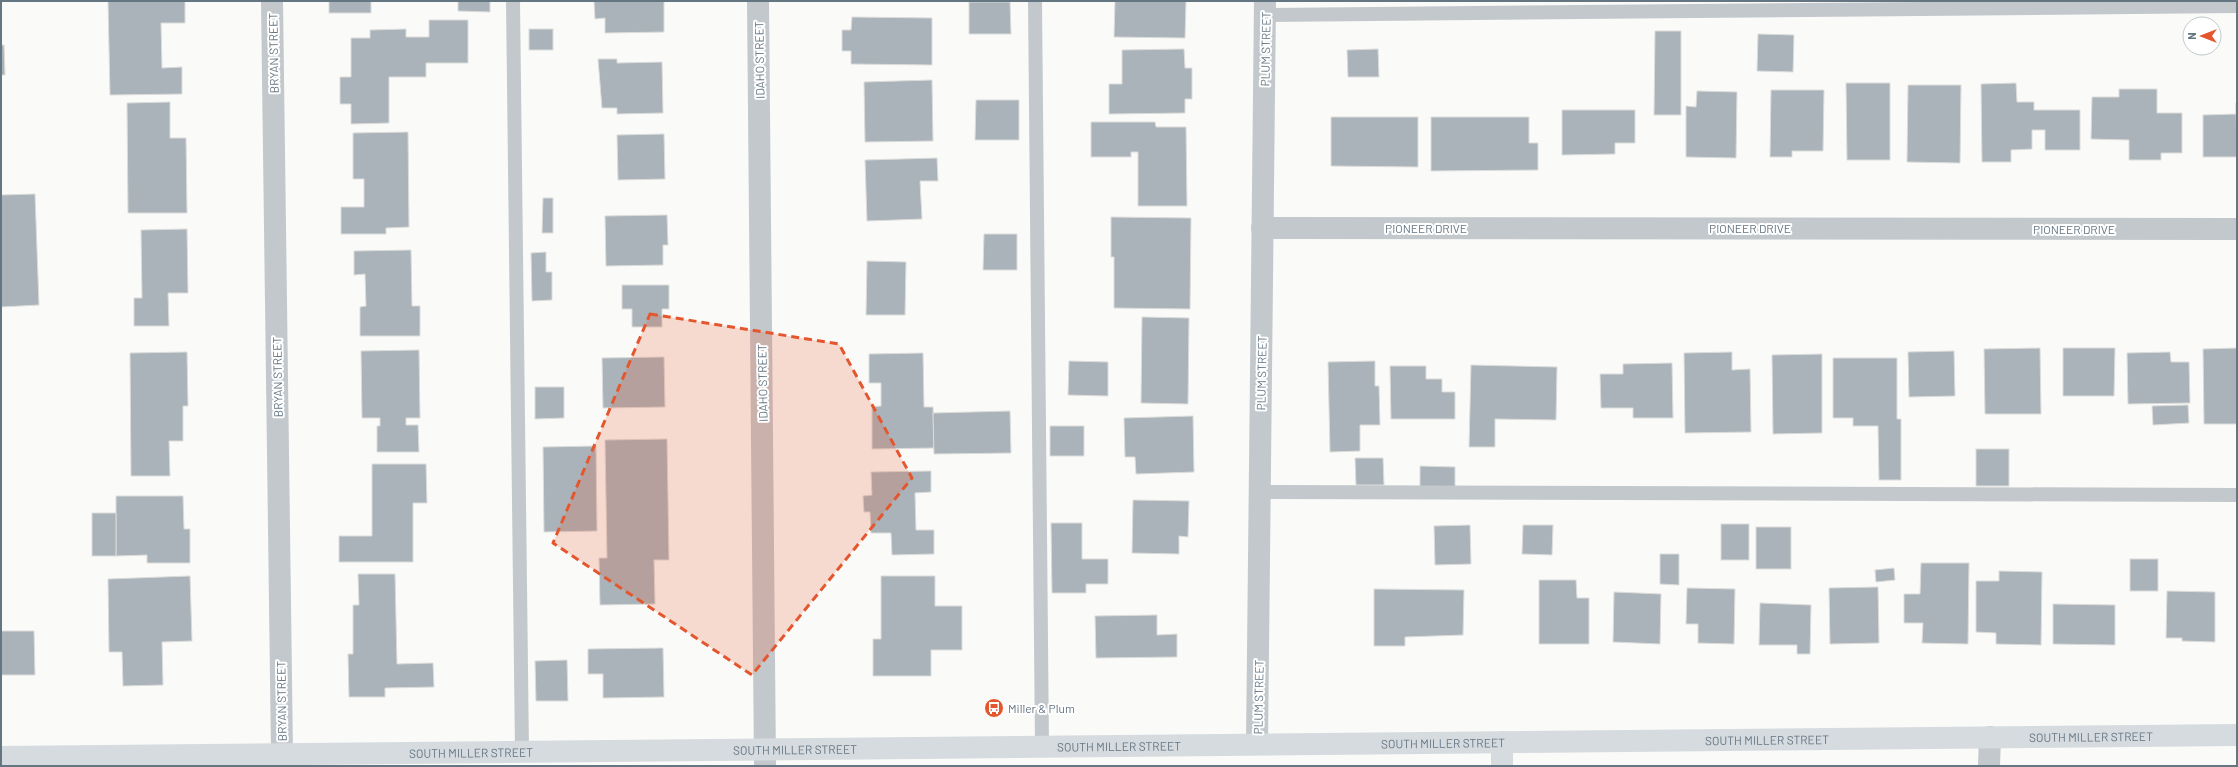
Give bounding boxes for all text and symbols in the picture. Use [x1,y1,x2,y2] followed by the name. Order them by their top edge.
[1257,11,1273,87] street label: PLUM STREET
[265,12,281,93] street label: BRYAN STREET
[2182,16,2222,56] north arrow
[751,21,767,99] street label: IDAHO STREET
[2185,32,2198,40] text: N
[1385,221,1467,235] street label: PIONEER DRIVE
[1709,221,1791,235] street label: PIONEER DRIVE
[2033,222,2115,236] street label: PIONEER DRIVE
[1253,335,1269,411] street label: PLUM STREET
[269,336,285,417] street label: BRYAN STREET
[754,344,770,422] street label: IDAHO STREET
[1250,659,1266,735] street label: PLUM STREET
[273,660,289,741] street label: BRYAN STREET
[983,697,1005,719] bus stop icon: Miller & Plum
[1008,701,1075,715] place label: Miller & Plum
[2029,729,2153,744] street label: SOUTH MILLER STREET
[1705,732,1829,747] street label: SOUTH MILLER STREET
[1381,735,1505,750] street label: SOUTH MILLER STREET
[1057,738,1181,754] street label: SOUTH MILLER STREET
[733,742,857,757] street label: SOUTH MILLER STREET
[409,745,533,760] street label: SOUTH MILLER STREET

